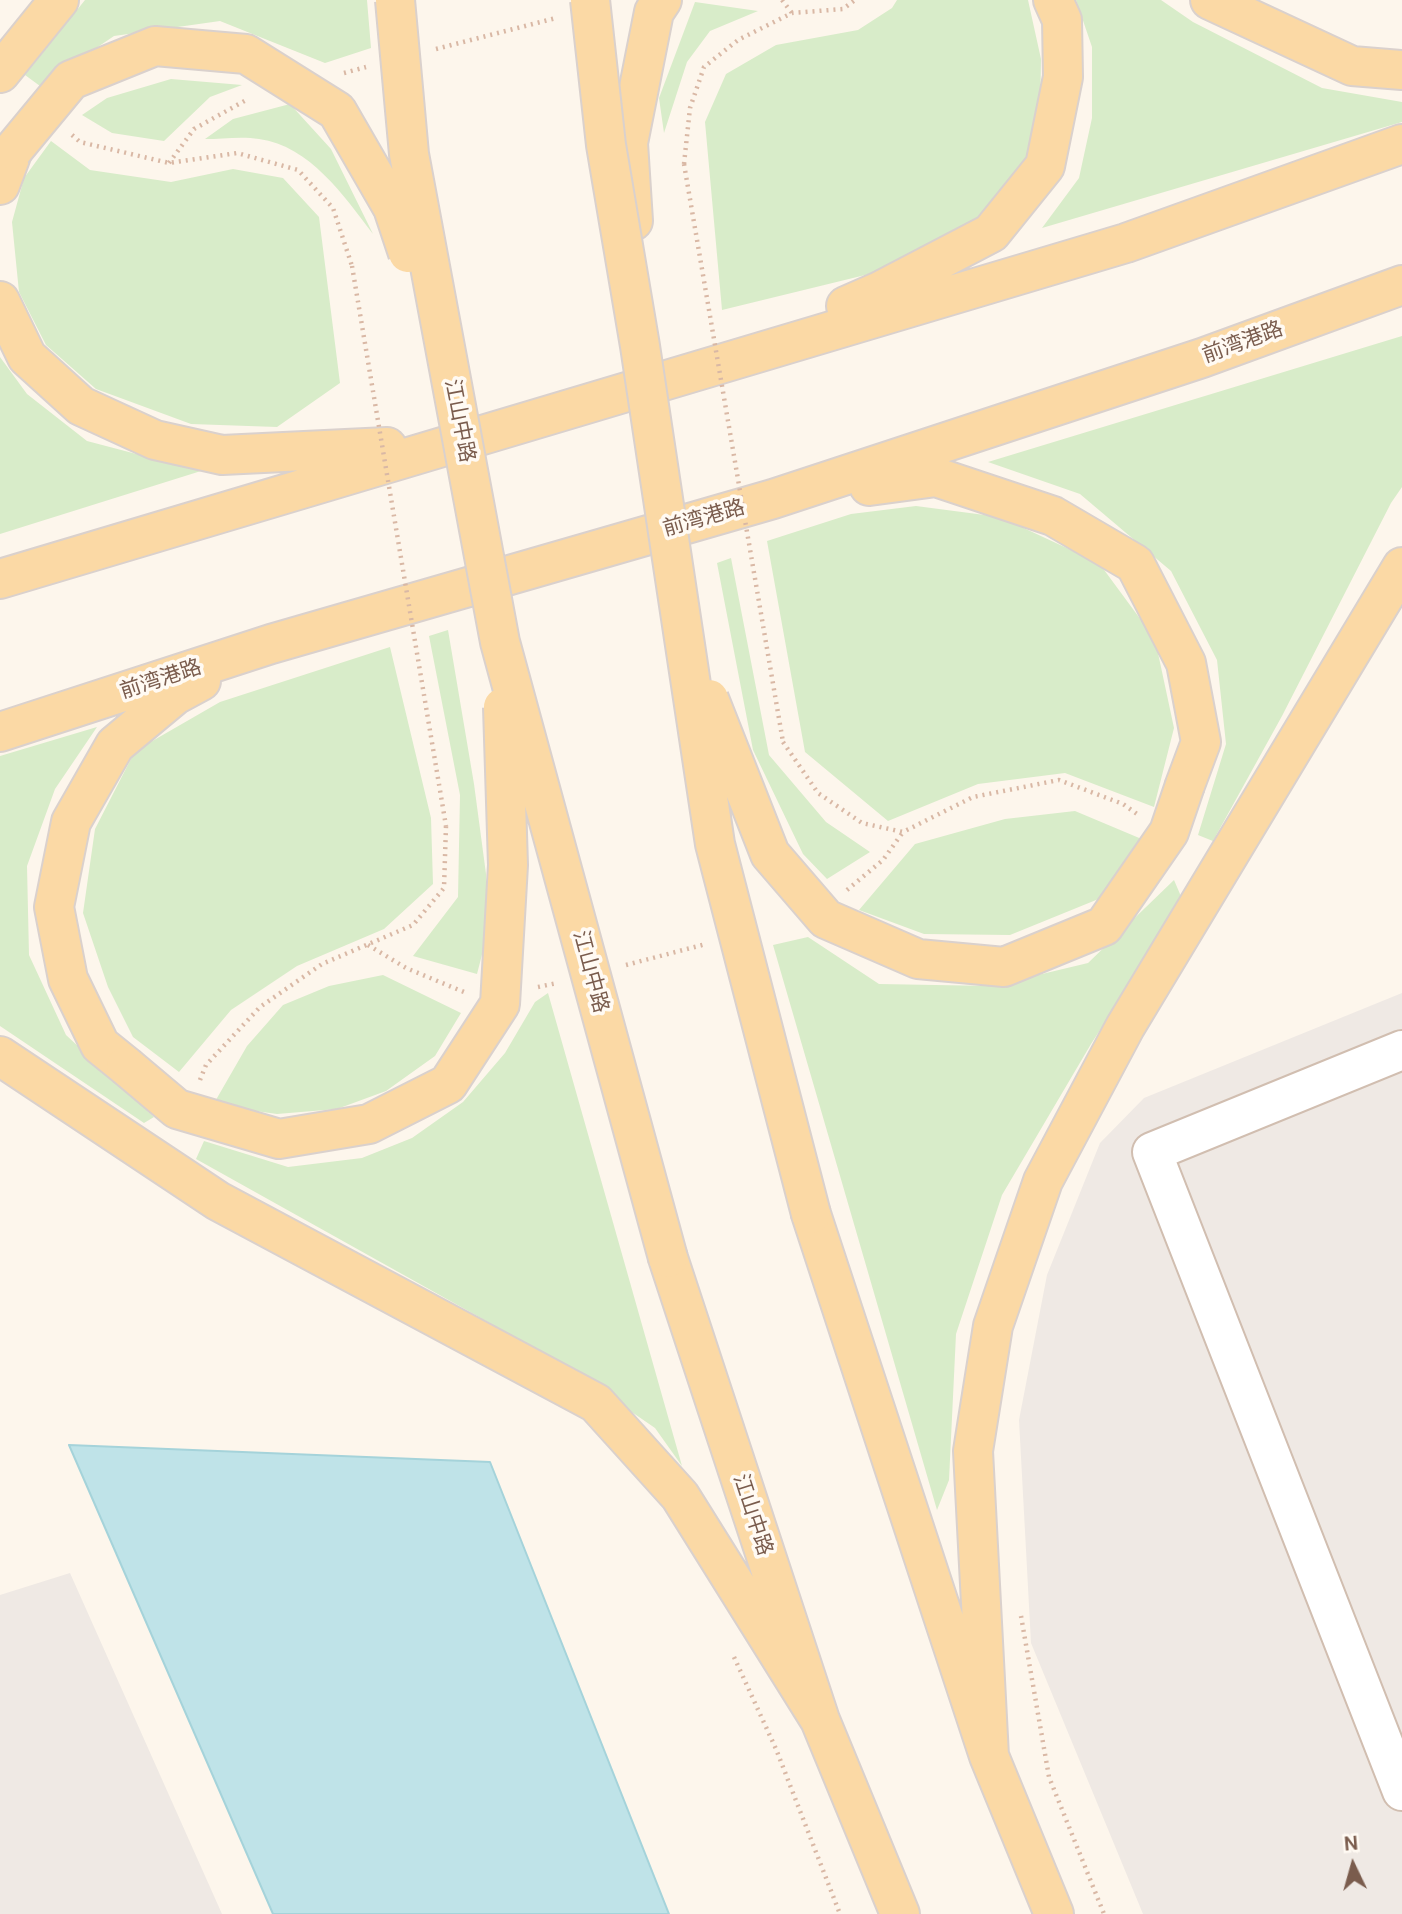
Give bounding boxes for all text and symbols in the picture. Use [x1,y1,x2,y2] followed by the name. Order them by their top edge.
[1199,317,1287,369] street label: 前湾港路
[439,377,479,465] street label: 江山中路
[660,495,748,543] street label: 前湾港路
[117,655,205,705] street label: 前湾港路
[567,928,613,1016] street label: 江山中路
[727,1471,777,1559] street label: 江山中路
[1318,1830,1388,1900] north arrow
[1343,1831,1359,1857] text: N

